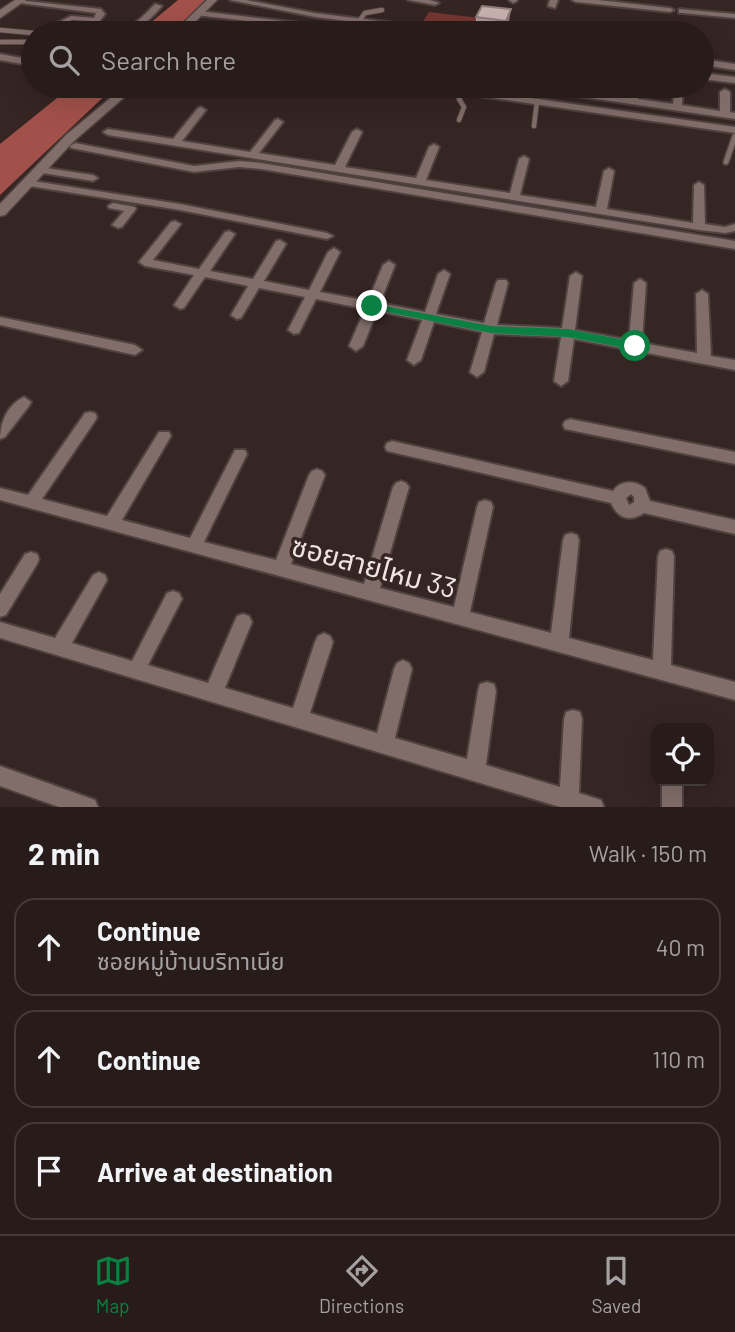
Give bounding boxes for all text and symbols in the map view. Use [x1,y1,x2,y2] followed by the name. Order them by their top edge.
[21,21,714,98] search box
[45,41,83,79] icon: search
[101,44,236,75] text: Search here
[356,290,387,321] route end
[619,330,650,361] route start
[288,528,460,604] street label: ซอยสายไหม 33
[651,723,714,786] map controls
[651,723,714,786] button: locate
[28,835,100,871] text: 2 min
[589,839,707,867] text: Walk · 150 m
[97,915,201,946] text: Continue
[30,928,68,966] icon: ahead
[656,933,705,961] text: 40 m
[97,947,284,975] text: ซอยหมู่บ้านบริทาเนีย
[30,1040,68,1078] icon: ahead
[97,1044,201,1075] text: Continue
[652,1045,705,1073] text: 110 m
[30,1152,68,1190] icon: arrive
[97,1156,333,1187] text: Arrive at destination
[94,1252,132,1317] tab: Map
[319,1252,404,1317] tab: Directions
[591,1252,641,1317] tab: Saved

